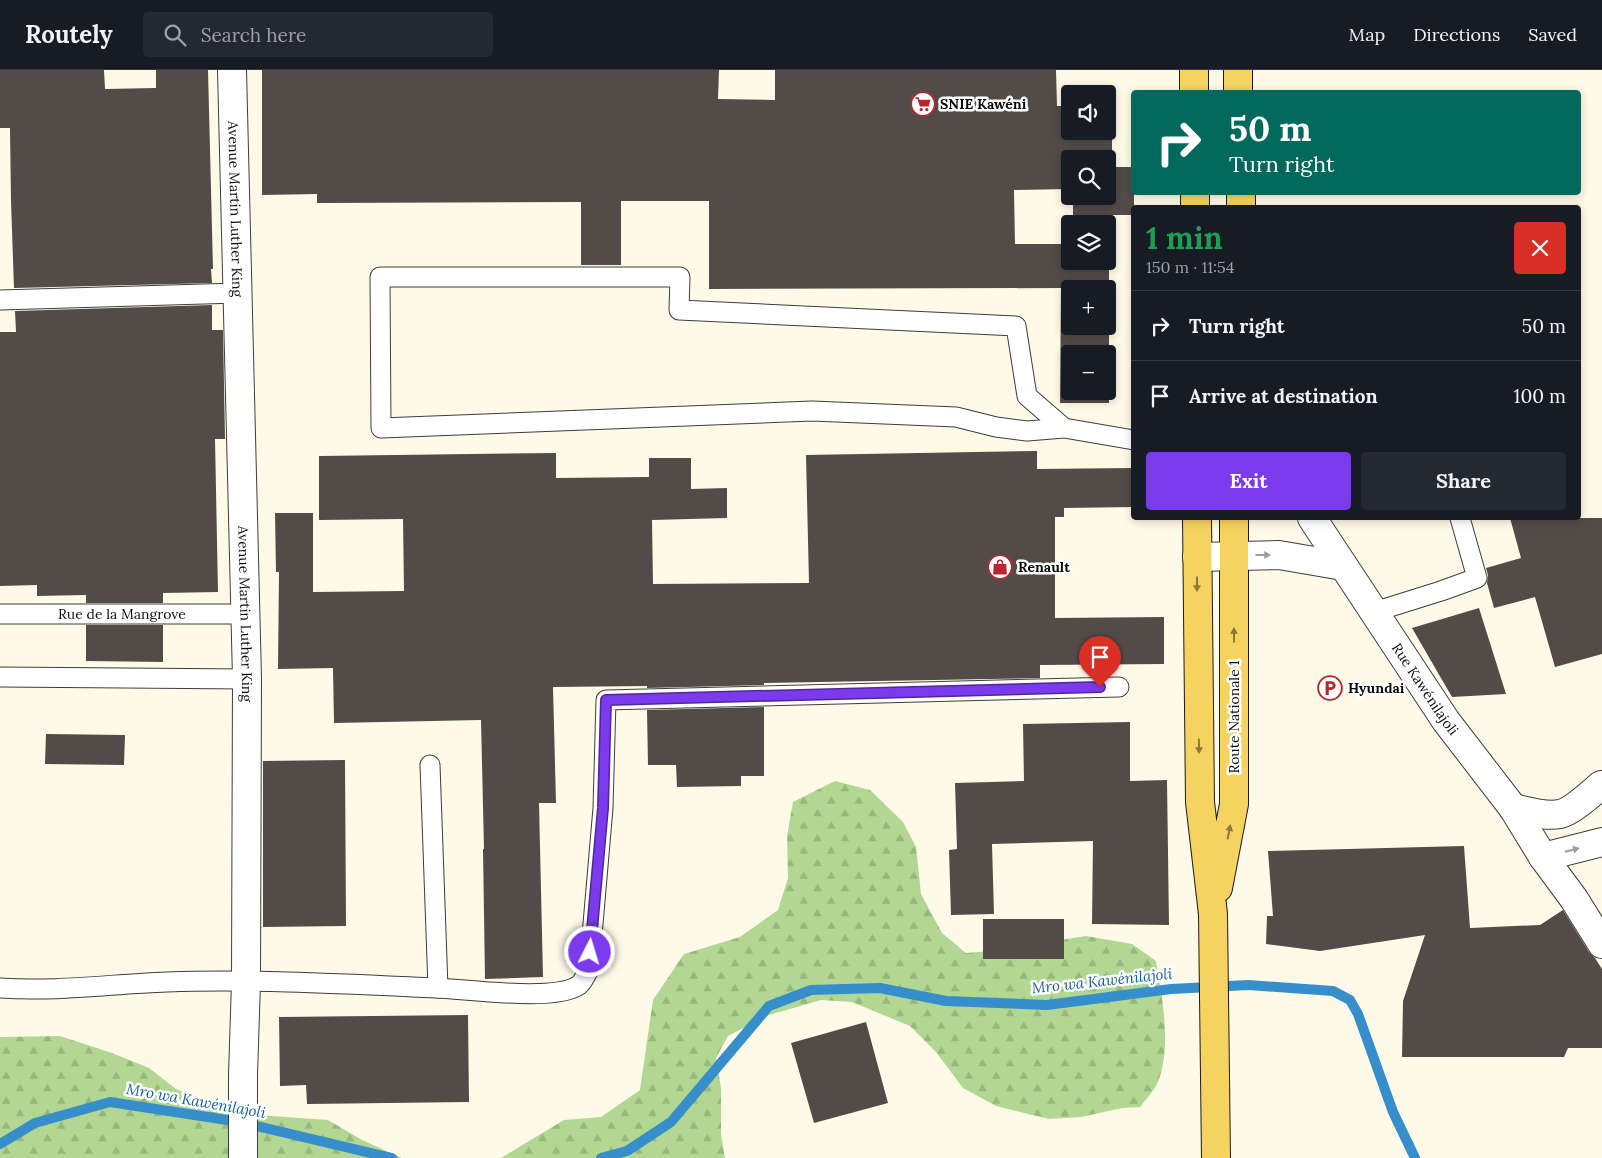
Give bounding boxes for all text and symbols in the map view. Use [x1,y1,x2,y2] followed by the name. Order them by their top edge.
[143,12,493,57] search box
[25,19,113,50] text: Routely
[161,21,189,49] icon: search
[201,23,306,47] text: Search here
[1349,23,1385,46] text: Map
[1413,23,1500,46] text: Directions
[1528,23,1577,46] text: Saved
[1061,85,1116,400] map controls
[1061,85,1116,140] button: sound
[910,91,936,117] supermarket icon: SNIE Kawéni
[940,95,1027,113] place label: SNIE Kawéni
[1229,106,1312,151] text: 50 m
[1146,110,1211,175] icon: right
[224,120,247,298] street label: Avenue Martin Luther King
[1061,150,1116,205] button: search
[1229,150,1334,178] text: Turn right
[1061,215,1116,270] button: layers
[1146,219,1223,257] text: 1 min
[1514,222,1566,274] button: close
[1146,257,1234,277] text: 150 m · 11:54
[1061,280,1116,335] button: +
[1146,312,1174,340] icon: right
[1189,314,1285,338] text: Turn right
[1522,314,1566,338] text: 50 m
[1061,345,1116,400] button: −
[1146,382,1174,410] icon: arrive
[1189,384,1378,408] text: Arrive at destination
[1514,384,1566,408] text: 100 m
[1146,452,1351,510] button: Exit
[1361,452,1566,510] button: Share
[234,524,256,702] street label: Avenue Martin Luther King
[1256,551,1272,559] one-way arrow
[987,554,1013,580] shop icon: Renault
[1018,558,1070,576] place label: Renault
[1193,576,1201,592] one-way arrow
[58,605,186,623] street label: Rue de la Mangrove
[1230,627,1238,643] one-way arrow
[1079,636,1121,687] pin
[1388,640,1462,739] street label: Rue Kawénilajoli
[1086,643,1114,671] icon: arrive
[1225,660,1243,774] street label: Route Nationale 1
[1317,675,1343,701] parking icon: Hyundai
[1348,679,1405,697] place label: Hyundai
[1196,738,1204,754] one-way arrow
[1225,824,1233,840] one-way arrow
[1565,846,1580,854] one-way arrow
[563,925,615,977] position arrow
[1031,964,1173,997] water label: Mro wa Kawénilajoli
[125,1079,267,1122] water label: Mro wa Kawénilajoli

